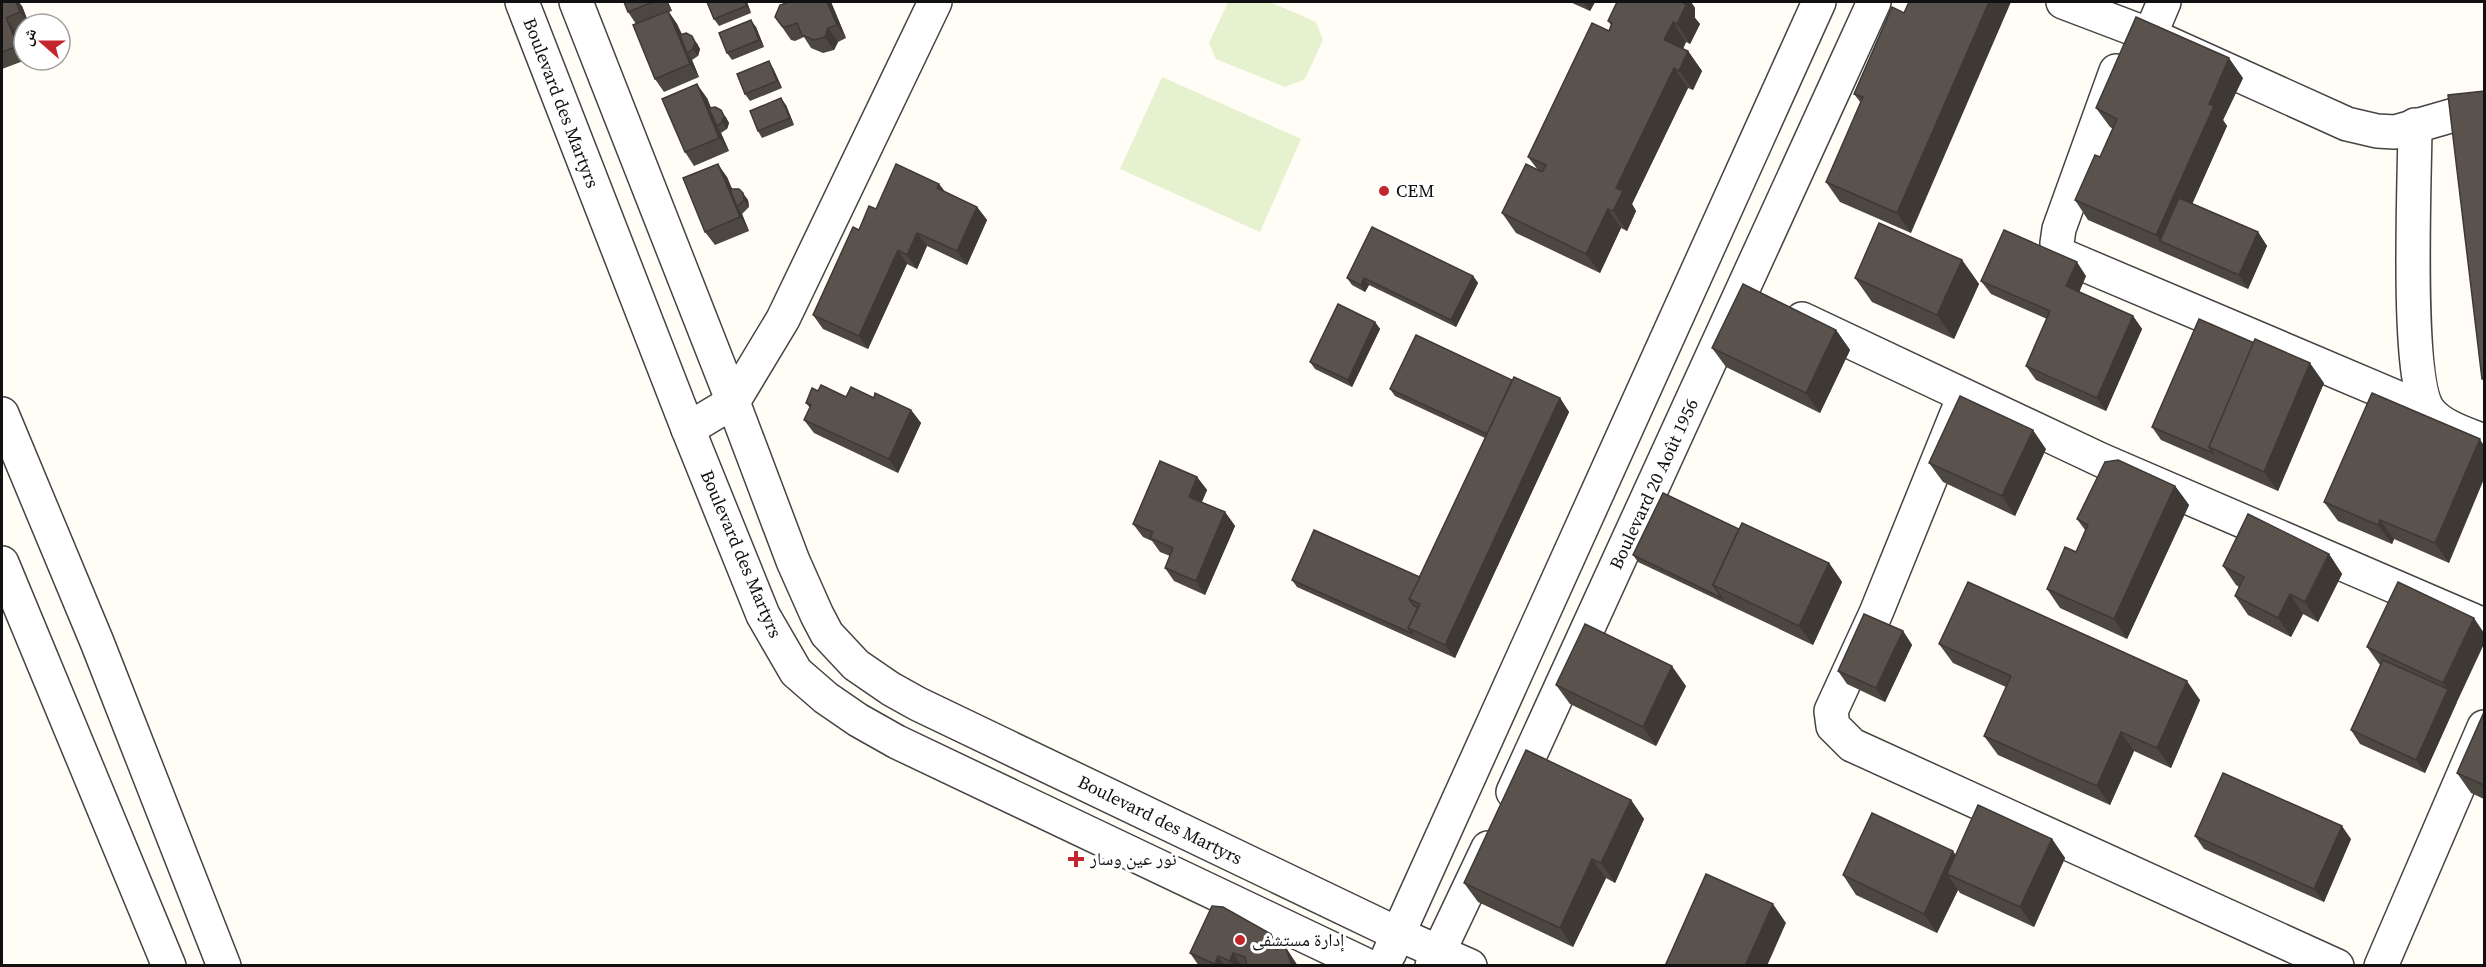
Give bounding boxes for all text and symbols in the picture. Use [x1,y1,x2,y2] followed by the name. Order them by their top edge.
[12,12,72,72] north arrow
[518,14,605,192] street label: Boulevard des Martyrs
[15,25,41,48] text: ش
[1396,178,1434,203] place label: CEM
[1377,184,1391,198] marker: CEM
[1603,394,1704,573] street label: Boulevard 20 Août 1956
[695,466,788,642] street label: Boulevard des Martyrs
[1074,769,1247,870] street label: Boulevard des Martyrs
[1089,846,1177,871] place label: نور عين وسار
[1067,850,1085,868] marker: نور عين وسار
[1252,927,1344,952] place label: إدارة مستشفى
[1233,933,1247,947] marker: إدارة مستشفى

